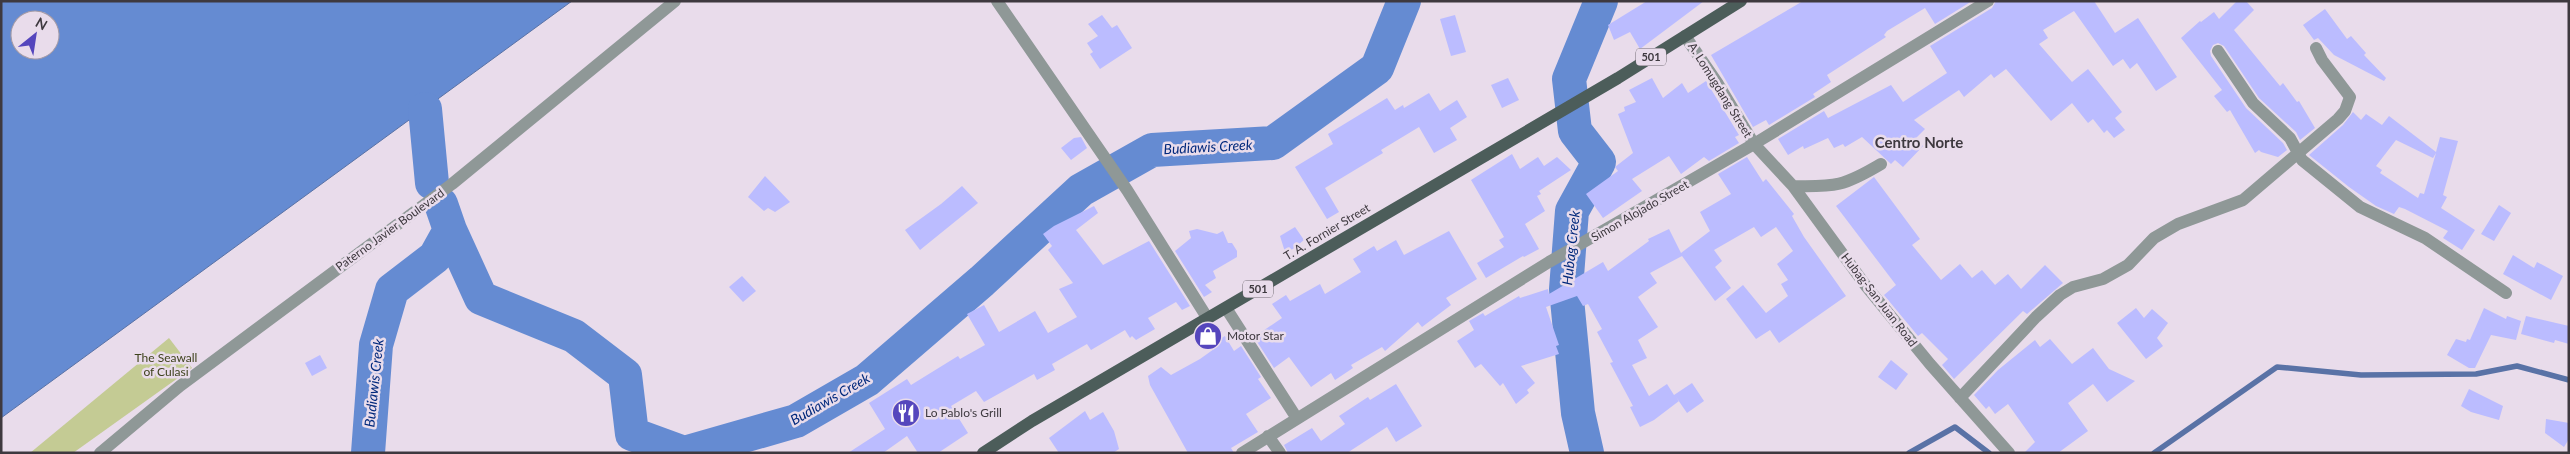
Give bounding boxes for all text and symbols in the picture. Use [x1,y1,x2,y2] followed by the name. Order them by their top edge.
[10,10,60,60] north arrow
[33,13,51,33] text: N
[1685,39,1756,141] street label: A. Lomugdang Street
[1636,48,1666,66] road number: 501
[1875,133,1963,151] district label: Centro Norte
[1163,136,1253,157] water label: Budiawis Creek
[1588,176,1692,245] street label: Simon Alojado Street
[333,185,447,274] street label: Paterno Javier Boulevard
[1281,200,1373,263] street label: T. A. Fornier Street
[1558,209,1583,286] water label: Hubag Creek
[1838,250,1921,350] street label: Hubag-San Juan Road
[1243,280,1273,298] road number: 501
[1193,321,1223,351] shop icon: Motor Star
[1227,328,1284,343] place label: Motor Star
[360,337,387,428] water label: Budiawis Creek
[135,350,197,379] park label: The Seawall of Culasi
[787,369,873,428] water label: Budiawis Creek
[891,398,921,428] restaurant icon: Lo Pablo's Grill
[925,405,1002,420] place label: Lo Pablo's Grill

